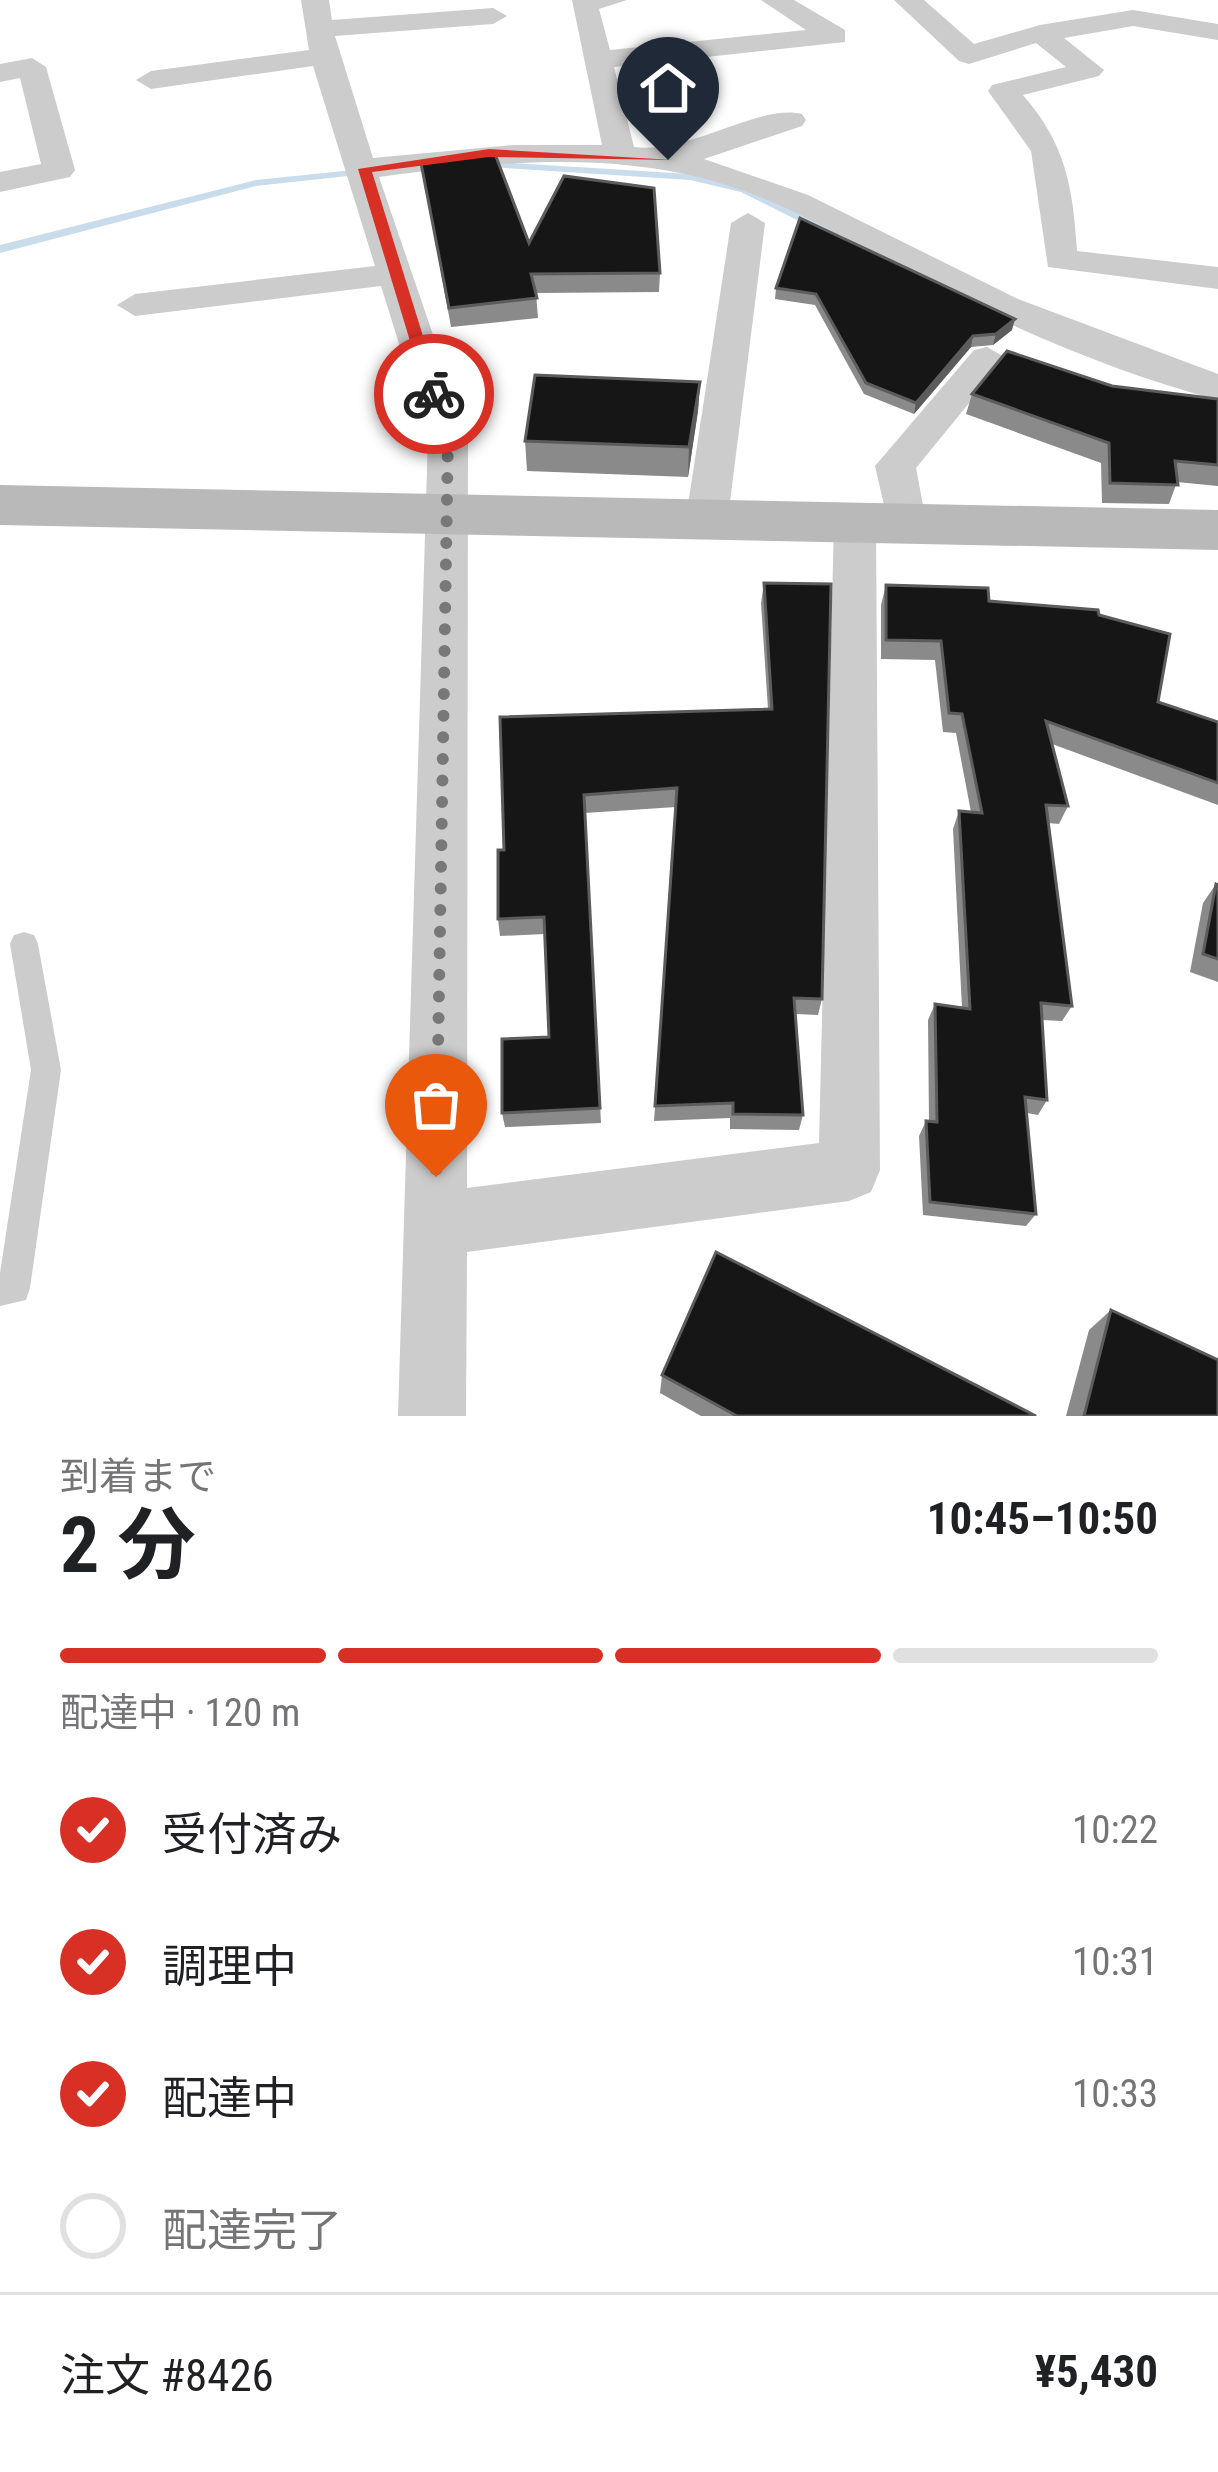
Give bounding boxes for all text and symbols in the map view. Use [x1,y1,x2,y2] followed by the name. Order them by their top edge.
[617,37,719,160] pin
[635,55,701,121] icon: home
[374,334,494,454] courier
[401,361,467,427] icon: bike
[385,1054,487,1177] pin
[403,1072,469,1138] icon: bag
[60,1454,216,1500] text: 到着まで
[927,1492,1158,1545] text: 10:45–10:50
[60,1500,195,1591] text: 2 分
[60,1690,300,1736] text: 配達中 · 120 m
[60,1797,126,1863] icon: check
[1072,1807,1158,1853] text: 10:22
[162,1808,342,1861] text: 受付済み
[60,1929,126,1995] icon: check
[1072,1939,1158,1985] text: 10:31
[162,1940,297,1993] text: 調理中
[60,2061,126,2127] icon: check
[1072,2071,1158,2117] text: 10:33
[162,2072,297,2125] text: 配達中
[162,2204,342,2257] text: 配達完了
[1035,2345,1158,2398] text: ¥5,430
[60,2349,274,2402] text: 注文 #8426

